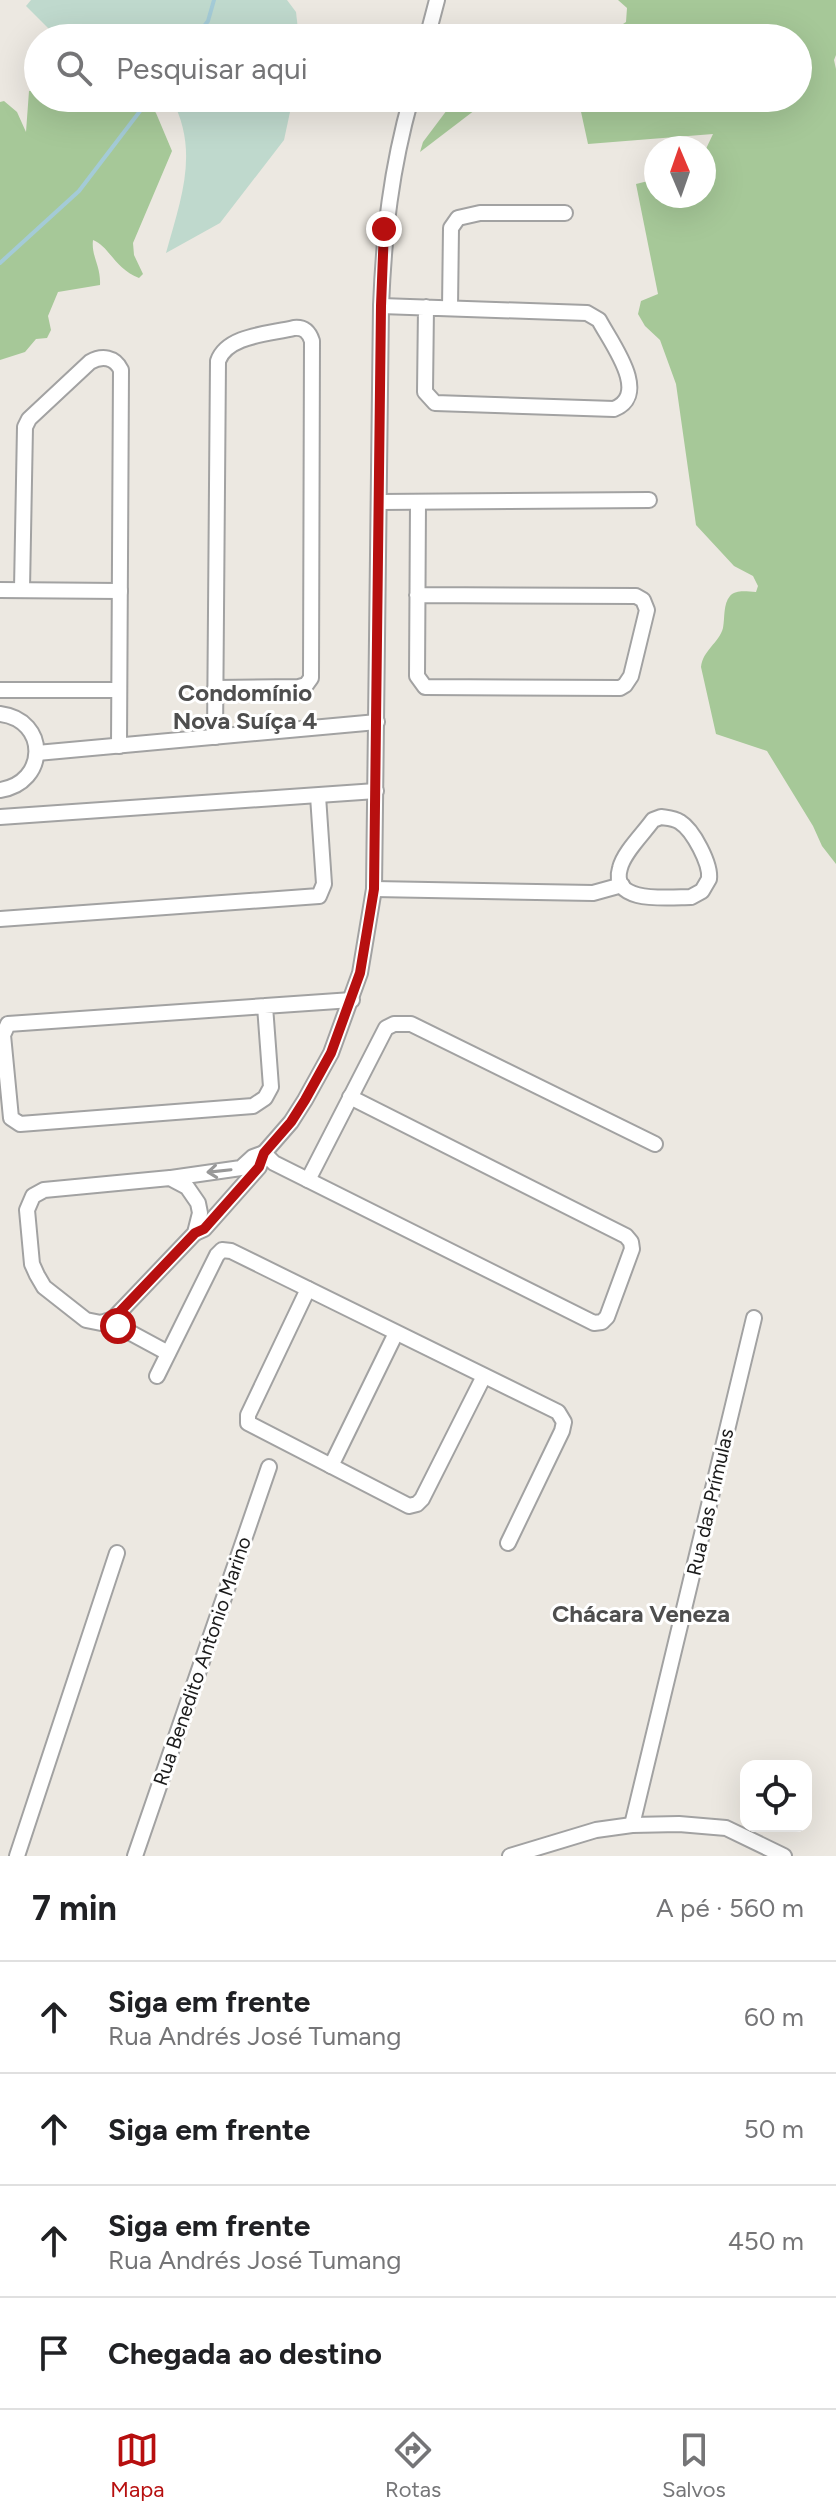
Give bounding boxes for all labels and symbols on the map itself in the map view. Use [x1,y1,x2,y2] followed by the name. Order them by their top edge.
[644,136,716,208] north arrow
[366,211,402,247] route end
[173,678,317,735] district label: Condomínio Nova Suíça 4
[206,1164,233,1179] one-way arrow
[100,1308,136,1344] route start
[681,1426,739,1578] street label: Rua das Prímulas
[148,1533,256,1789] street label: Rua Benedito Antonio Marino
[552,1599,730,1628] district label: Chácara Veneza

